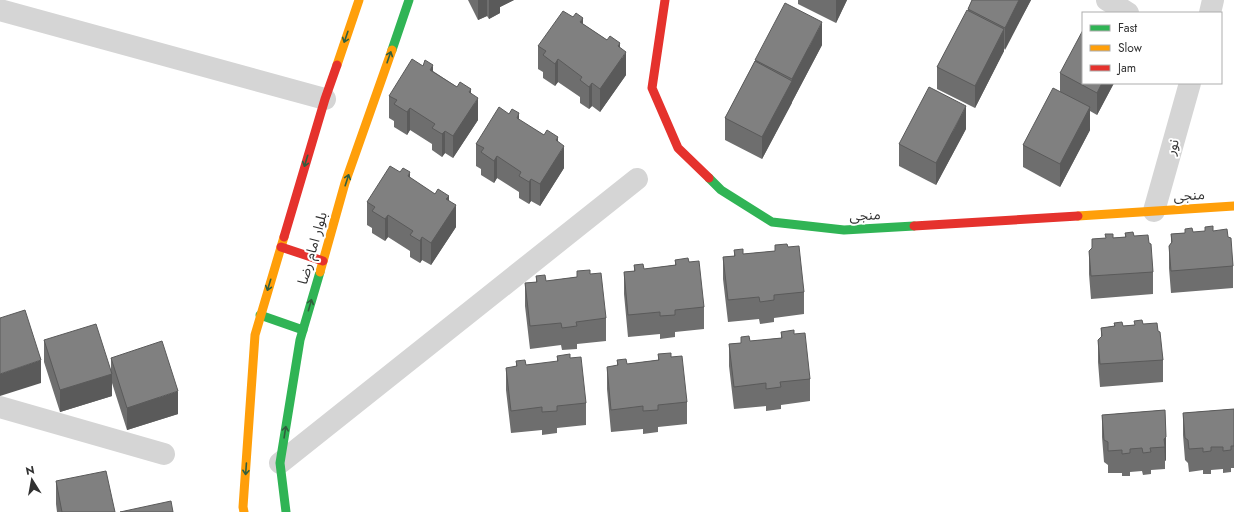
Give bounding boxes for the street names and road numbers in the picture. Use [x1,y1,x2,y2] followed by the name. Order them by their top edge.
[1160,137,1184,158] street label: نور
[1173,184,1205,206] street label: منجی
[849,204,881,226] street label: منجی
[292,209,333,287] street label: بلوار امام رضا

